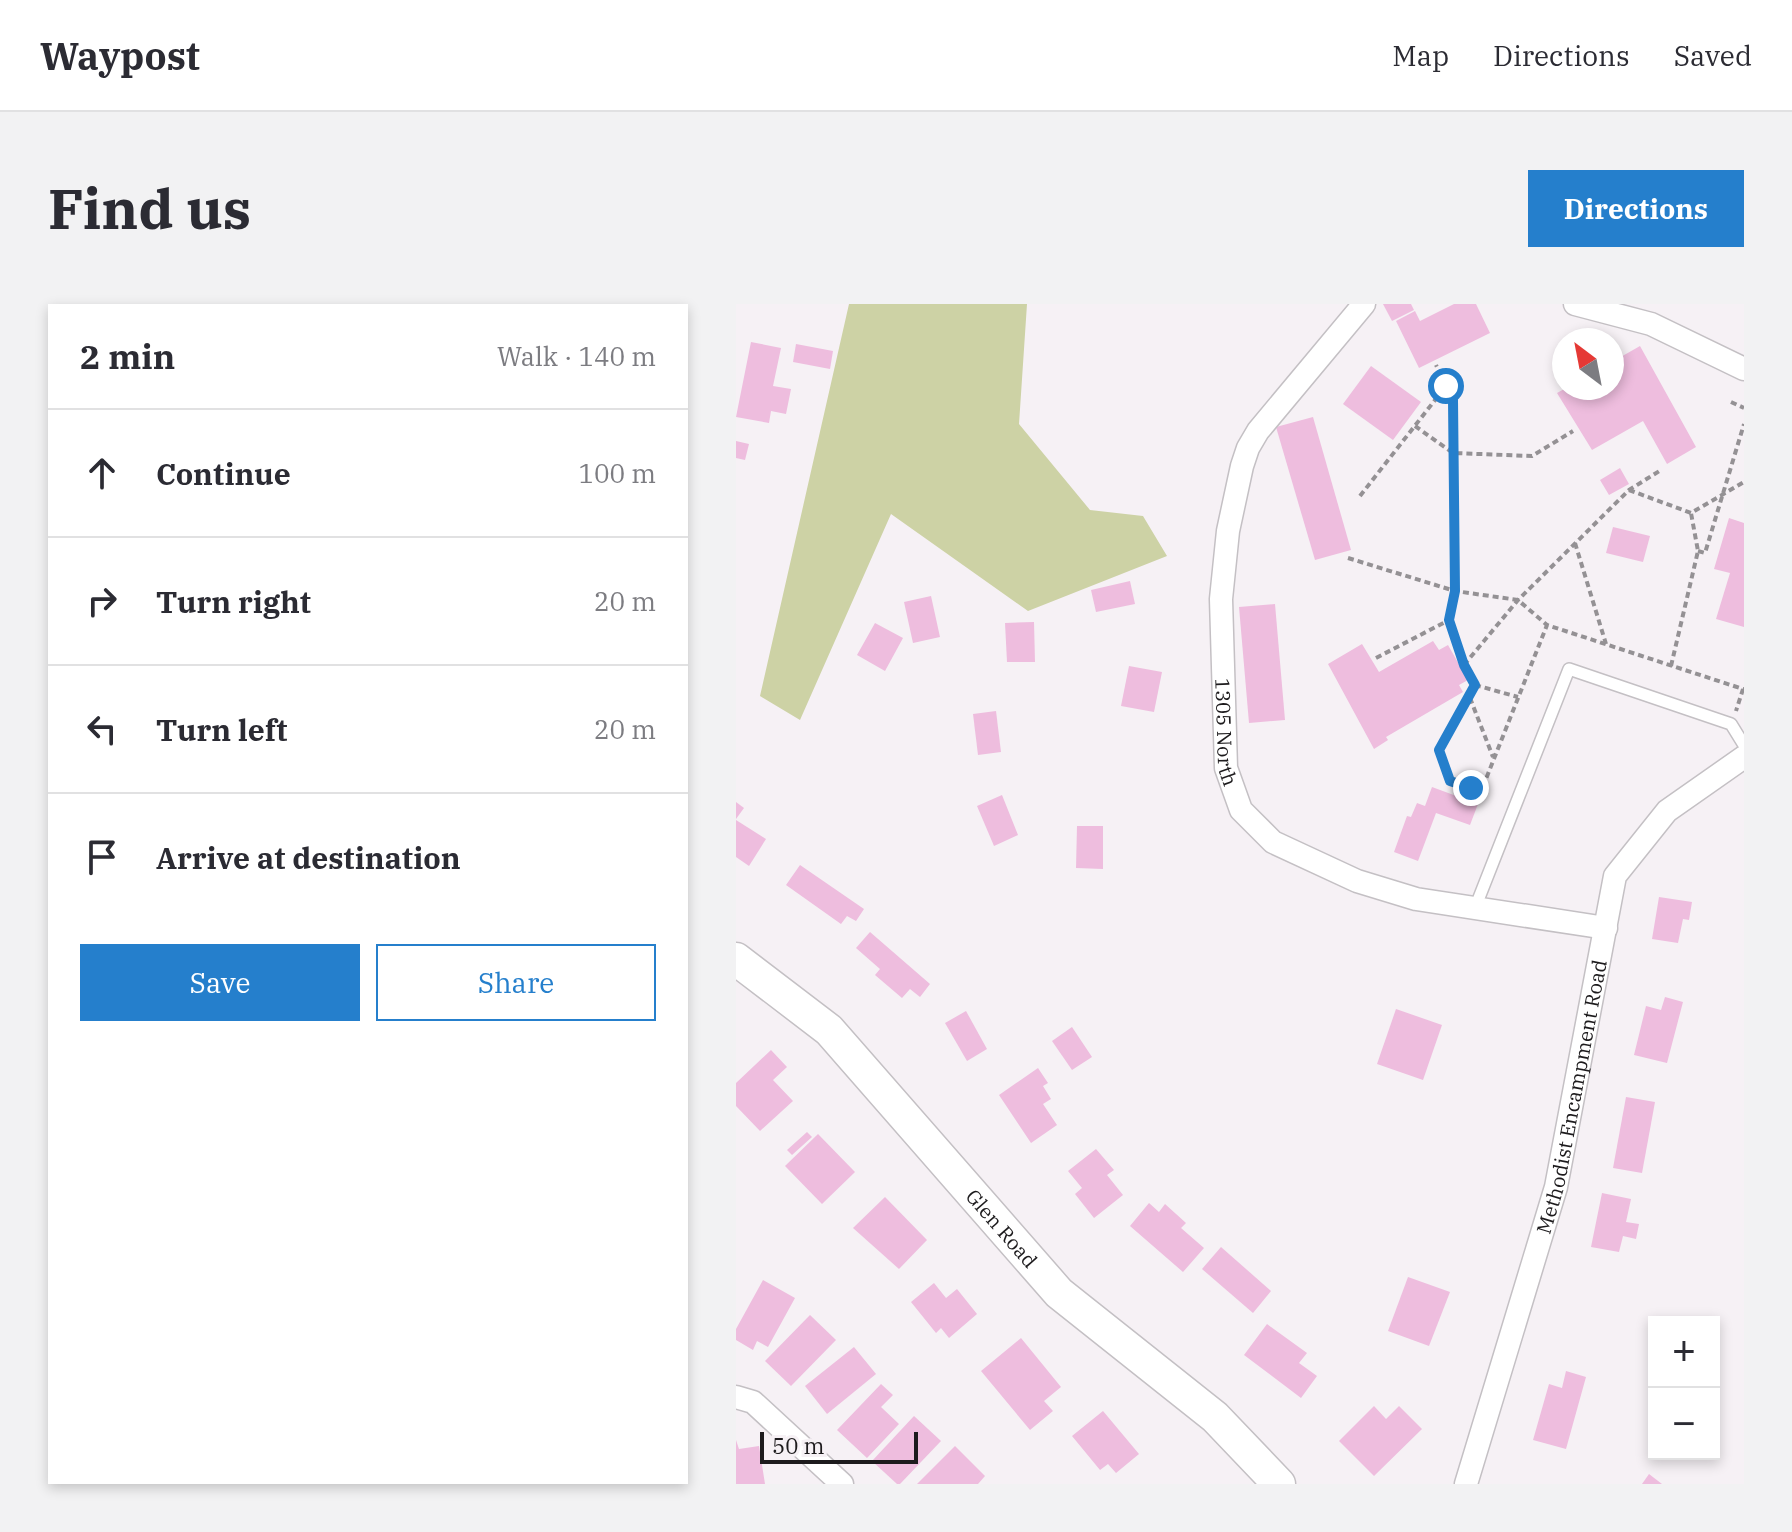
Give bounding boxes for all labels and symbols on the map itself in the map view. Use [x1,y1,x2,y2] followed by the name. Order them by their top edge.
[1552,328,1624,400] north arrow
[1428,368,1464,404] route start
[1210,678,1245,789] street label: 1305 North
[1453,770,1489,806] route end
[1529,957,1612,1237] street label: Methodist Encampment Road
[960,1183,1044,1273] street label: Glen Road
[760,1428,918,1464] scale bar

